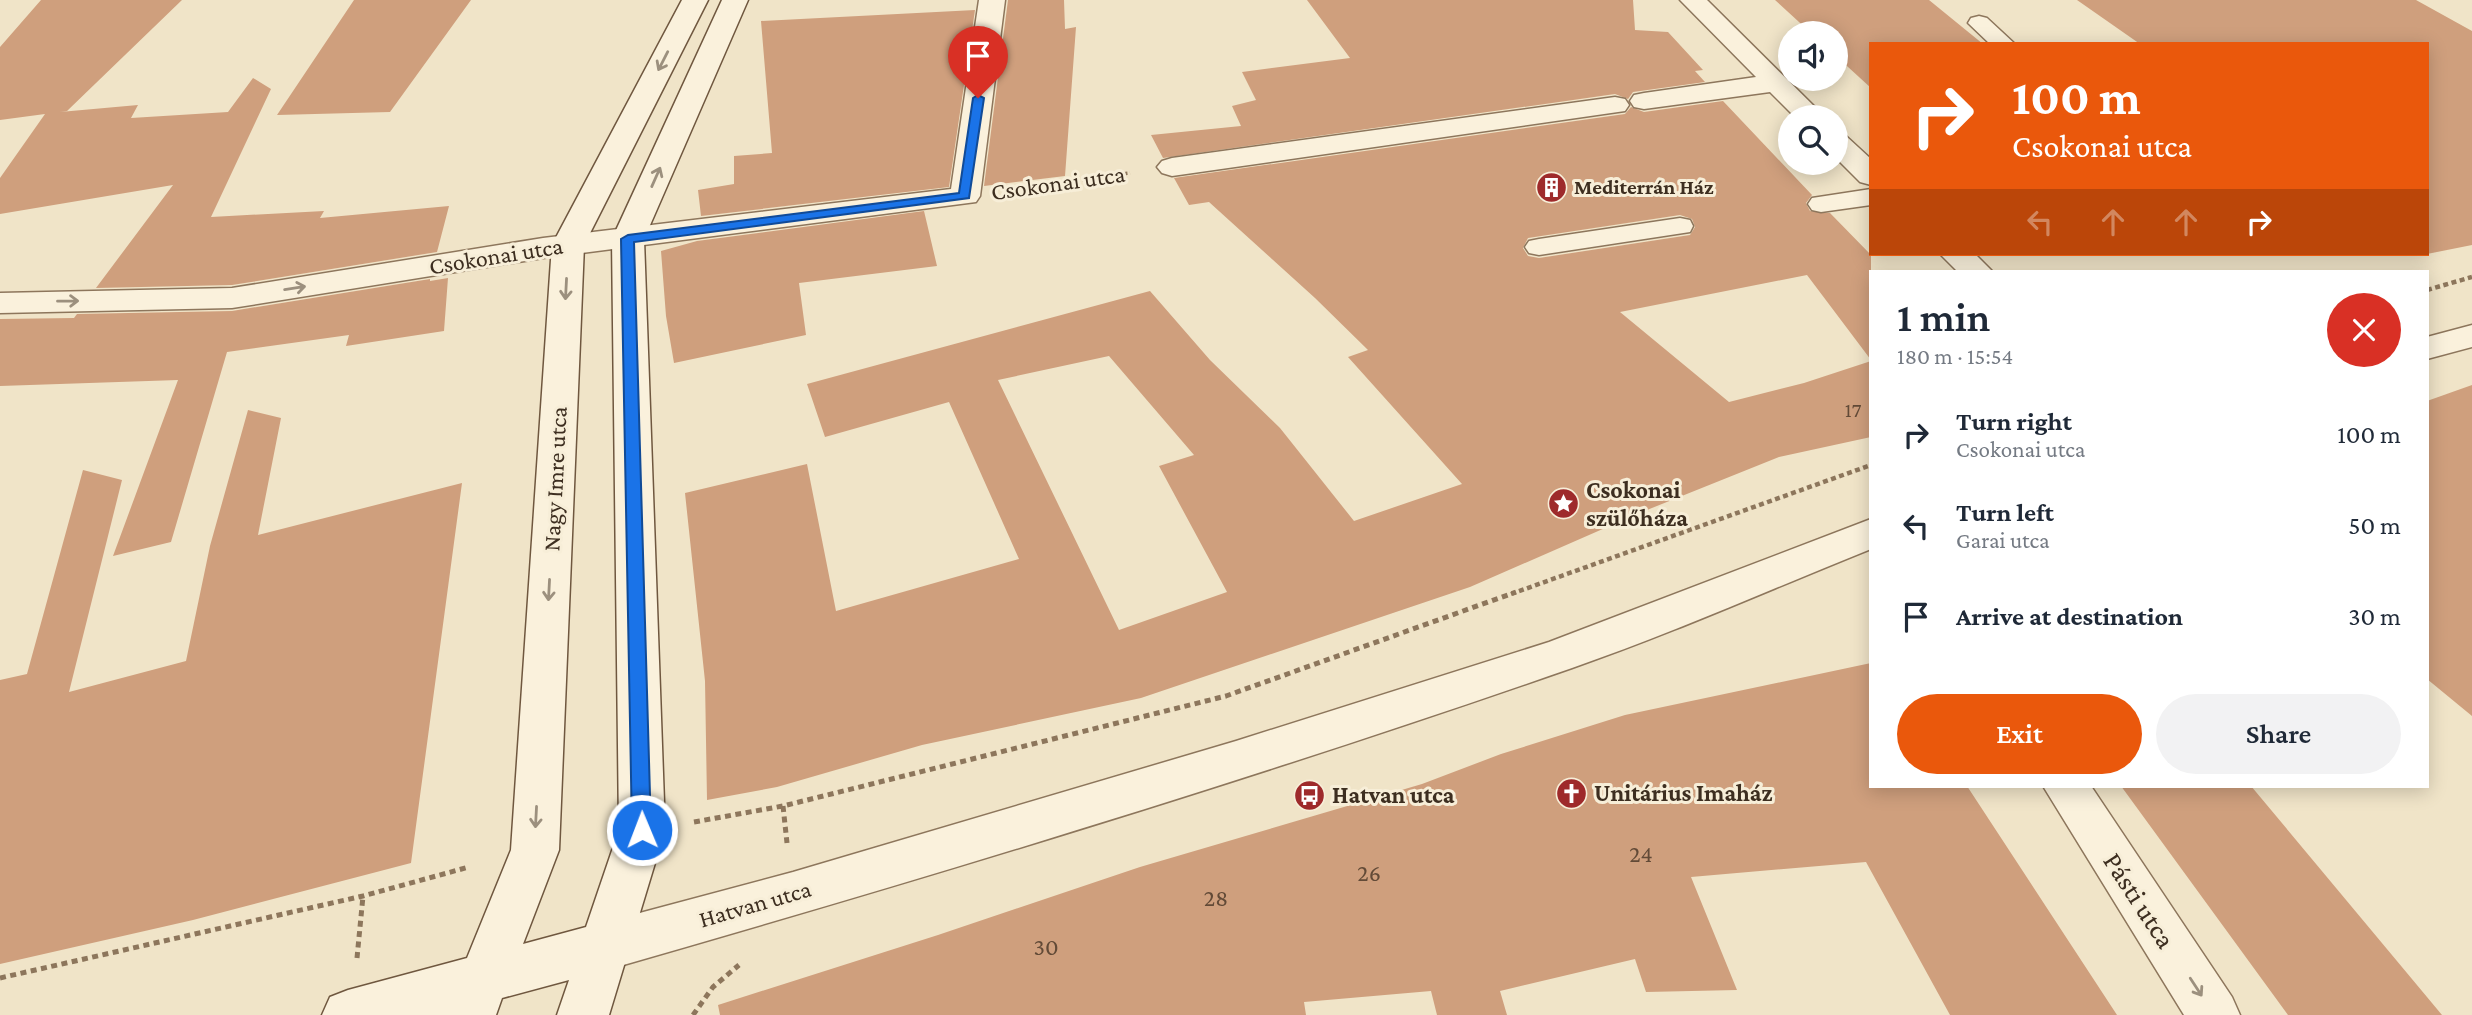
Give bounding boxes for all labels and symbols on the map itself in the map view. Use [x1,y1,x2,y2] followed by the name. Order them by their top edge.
[948,26,1008,98] pin
[656,50,670,71] one-way arrow
[989,160,1127,205] street label: Csokonai utca
[650,166,663,188] one-way arrow
[1534,170,1568,204] building icon: Mediterrán Ház
[1574,175,1714,199] place label: Mediterrán Ház
[427,232,565,279] street label: Csokonai utca
[559,278,572,301] one-way arrow
[283,281,306,294] one-way arrow
[56,294,79,308] one-way arrow
[1845,398,1862,422] house number: 17
[537,406,572,552] street label: Nagy Imre utca
[1586,476,1688,531] place label: Csokonai szülőháza
[1546,487,1580,521] place icon: Csokonai szülőháza
[542,578,555,601] one-way arrow
[1554,776,1588,810] church icon: Unitárius Imaház
[1292,778,1326,812] bus stop icon: Hatvan utca
[1594,779,1773,806] place label: Unitárius Imaház
[1332,781,1455,808] place label: Hatvan utca
[605,793,679,867] position arrow
[530,805,543,828] one-way arrow
[1629,840,1653,867] house number: 24
[2097,847,2182,954] street label: Pásti utca
[1357,859,1381,886] house number: 26
[696,875,814,932] street label: Hatvan utca
[1204,884,1228,911] house number: 28
[1034,933,1058,960] house number: 30
[2189,977,2204,996] one-way arrow

